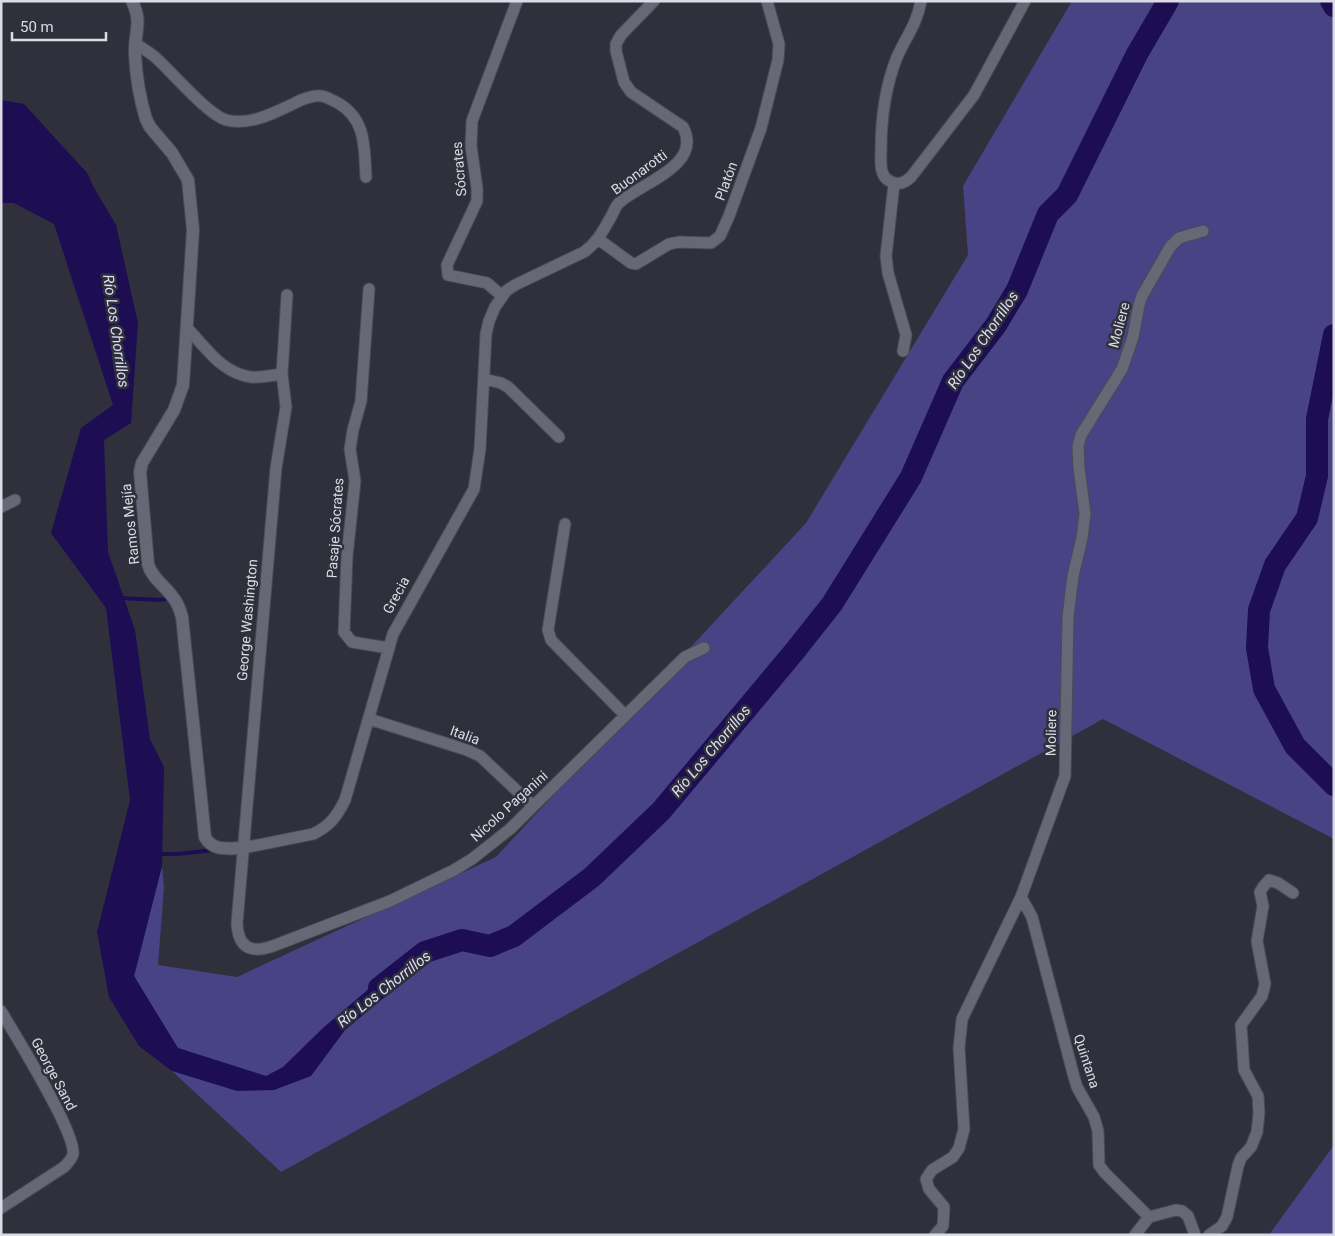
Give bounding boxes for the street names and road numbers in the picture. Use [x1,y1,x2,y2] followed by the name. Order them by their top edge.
[449,141,469,197] street label: Sócrates
[608,146,670,198] street label: Buonarotti
[712,159,740,203] street label: Platón
[1105,300,1133,350] street label: Moliere
[324,477,346,579] street label: Pasaje Sócrates
[118,483,142,565] street label: Ramos Mejía
[234,558,260,682] street label: George Washington
[379,574,413,616] street label: Grecia
[1043,710,1059,756] street label: Moliere
[448,722,482,748] street label: Italia
[467,767,551,845] street label: Nícolo Paganini
[1071,1032,1103,1090] street label: Quintana
[28,1035,80,1113] street label: George Sand

